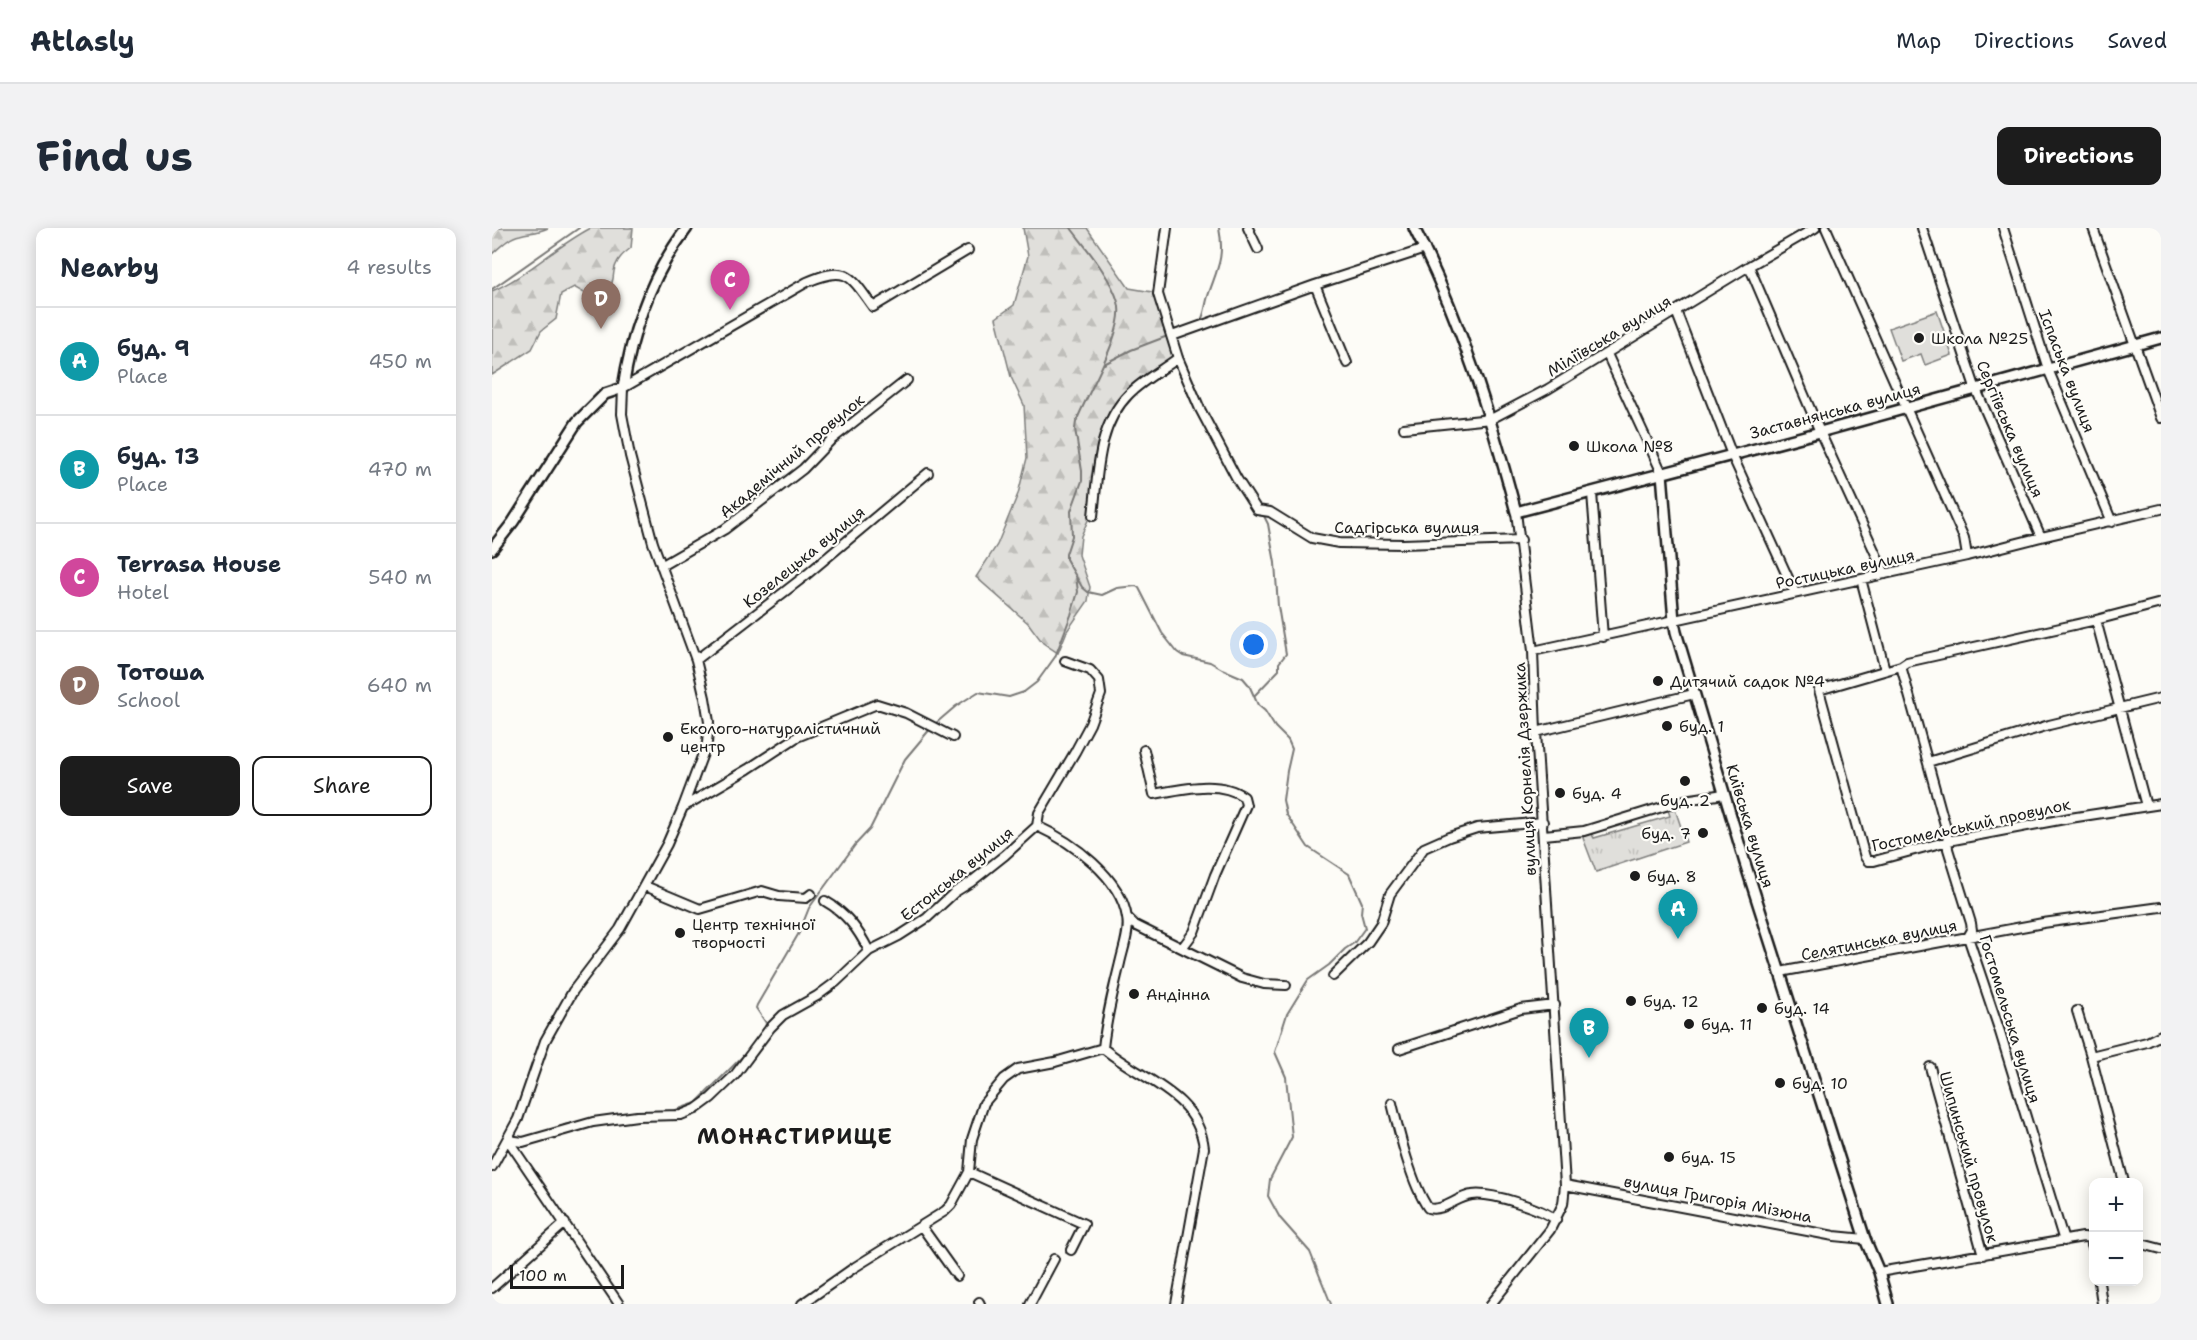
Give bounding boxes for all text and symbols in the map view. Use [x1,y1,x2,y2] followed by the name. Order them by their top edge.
[30,22,135,60] text: Atlasly
[1896,27,1941,55] text: Map
[1974,27,2074,55] text: Directions
[2107,27,2167,55] text: Saved
[1997,127,2161,185] button: Directions
[36,128,193,184] text: Find us
[60,250,159,285] text: Nearby
[346,254,432,280] text: 4 results
[710,260,750,310] pin: C
[582,279,620,329] pin: D
[1543,291,1675,381] street label: Міліївська вулиця
[2034,306,2100,436] street label: Іспаська вулиця
[1931,328,2028,349] place label: Школа №25
[1912,331,1926,345] marker: Школа №25
[117,334,190,363] text: буд. 9
[72,348,87,374] text: A
[368,348,432,374] text: 450 m
[1972,357,2048,501] street label: Сергіївська вулиця
[117,363,168,389] text: Place
[1747,378,1923,444] street label: Заставнянська вулиця
[715,389,869,523] street label: Академічний провулок
[1586,436,1674,457] place label: Школа №8
[1567,439,1581,453] marker: Школа №8
[117,442,199,471] text: буд. 13
[73,456,86,482] text: B
[368,456,432,482] text: 470 m
[117,471,168,497] text: Place
[739,501,869,613] street label: Козелецька вулиця
[1334,517,1480,538] street label: Садгірська вулиця
[1774,544,1916,594] street label: Ростицька вулиця
[117,550,281,579] text: Terrasa House
[73,564,86,590] text: C
[368,564,432,590] text: 540 m
[117,579,169,605] text: Hotel
[1239,630,1268,659] your location
[117,658,204,687] text: Тотоша
[1509,662,1541,876] street label: вулиця Корнелія Дзержика
[1670,671,1825,692] place label: Дитячий садок №4
[72,672,87,698] text: D
[367,672,432,698] text: 640 m
[1651,674,1665,688] marker: Дитячий садок №4
[117,687,180,713] text: School
[1679,716,1724,737] place label: буд. 1
[680,718,881,757] place label: Еколого-натуралістичний центр
[1660,719,1674,733] marker: буд. 1
[661,730,675,744] marker: Еколого-натуралістичний центр
[60,756,240,816] button: Save
[252,756,432,816] button: Share
[1721,762,1779,890] street label: Київська вулиця
[1678,774,1692,788] marker: буд. 2
[1572,783,1622,804] place label: буд. 4
[1553,786,1567,800] marker: буд. 4
[1660,790,1710,811] place label: буд. 2
[1870,794,2073,856] street label: Гостомельський провулок
[896,822,1018,926] street label: Естонська вулиця
[1641,823,1691,844] place label: буд. 7
[1696,826,1710,840] marker: буд. 7
[1647,866,1697,887] place label: буд. 8
[1628,869,1642,883] marker: буд. 8
[1658,890,1698,939] pin: A
[692,914,815,953] place label: Центр технічної творчості
[1799,915,1959,965] street label: Селятинська вулиця
[673,926,687,940] marker: Центр технічної творчості
[1974,932,2046,1106] street label: Гостомельська вулиця
[1146,984,1210,1005] place label: Андінна
[1127,987,1141,1001] marker: Андінна
[1643,991,1699,1012] place label: буд. 12
[1624,994,1638,1008] marker: буд. 12
[1774,998,1830,1019] place label: буд. 14
[1755,1001,1769,1015] marker: буд. 14
[1570,1008,1608,1058] pin: B
[1701,1014,1752,1035] place label: буд. 11
[1682,1017,1696,1031] marker: буд. 11
[1934,1069,2004,1246] street label: Шипинський провулок
[1792,1073,1848,1094] place label: буд. 10
[1773,1076,1787,1090] marker: буд. 10
[697,1122,893,1151] district label: МОНАСТИРИЩЕ
[1681,1147,1736,1168] place label: буд. 15
[1662,1150,1676,1164] marker: буд. 15
[1622,1170,1814,1228] street label: вулиця Григорія Мізюна
[2089,1178,2143,1286] map controls
[2089,1178,2143,1232] button: +
[2089,1232,2143,1286] button: −
[510,1262,624,1290] scale bar
[519,1265,567,1286] text: 100 m

